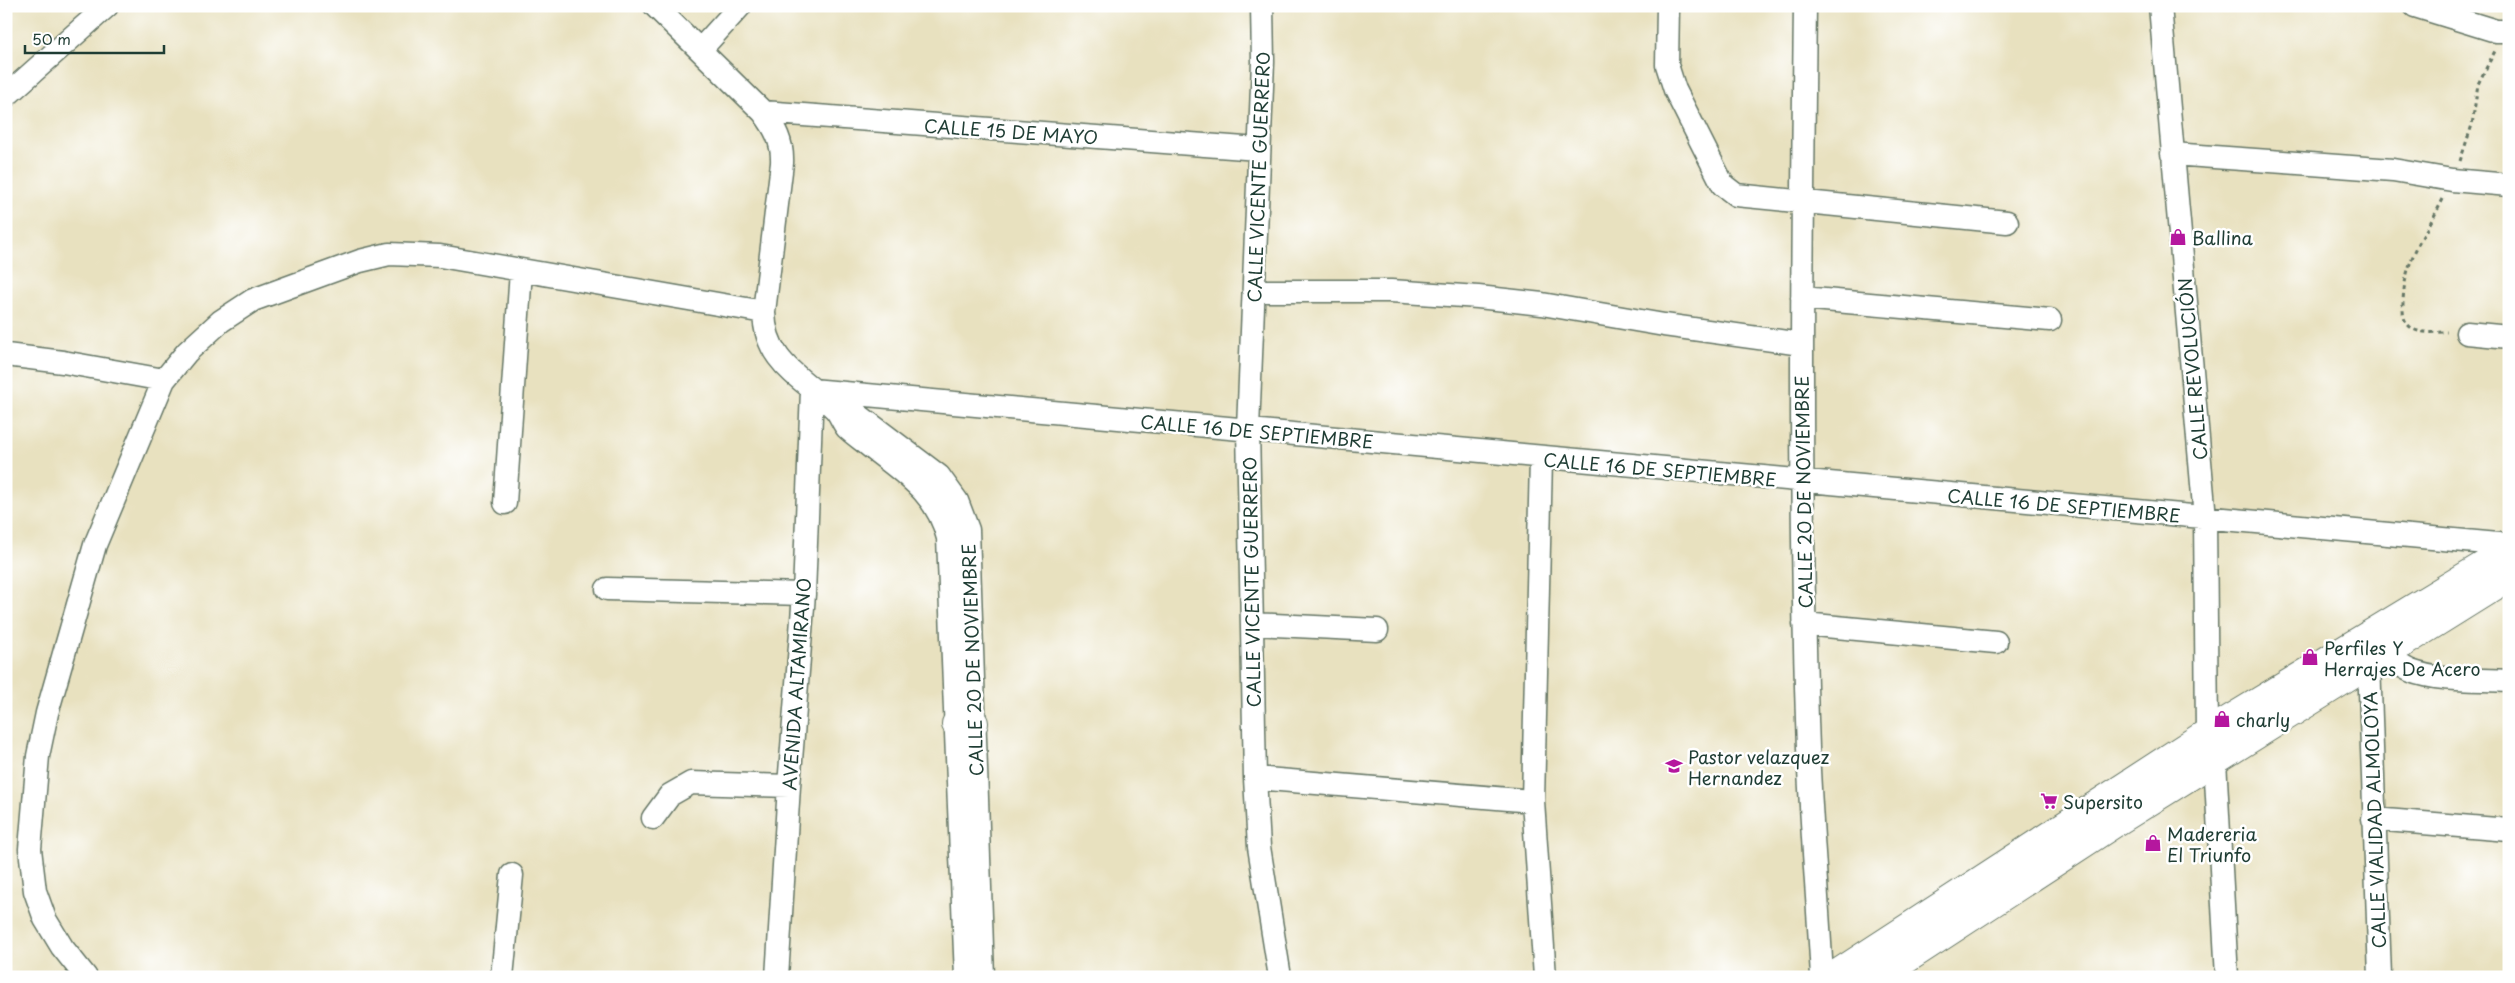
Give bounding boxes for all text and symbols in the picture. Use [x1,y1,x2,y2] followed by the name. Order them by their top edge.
[25,22,164,54] scale bar
[32,27,71,50] text: 50 m
[1240,51,1276,303] street label: CALLE VICENTE GUERRERO
[923,111,1099,151] street label: CALLE 15 DE MAYO
[2192,224,2253,251] place label: Ballina
[2168,227,2188,247] shop icon: Ballina
[2171,277,2213,461] street label: CALLE REVOLUCIÓN
[1787,375,1819,609] street label: CALLE 20 DE NOVIEMBRE
[1139,407,1375,455] street label: CALLE 16 DE SEPTIEMBRE
[1542,445,1778,493] street label: CALLE 16 DE SEPTIEMBRE
[1235,456,1267,708] street label: CALLE VICENTE GUERRERO
[1946,481,2182,529] street label: CALLE 16 DE SEPTIEMBRE
[954,543,990,777] street label: CALLE 20 DE NOVIEMBRE
[775,577,817,791] street label: AVENIDA ALTAMIRANO
[2324,634,2480,682] place label: Perfiles Y Herrajes De Acero
[2300,647,2320,667] shop icon: Perfiles Y Herrajes De Acero
[2356,691,2392,949] street label: CALLE VIALIDAD ALMOLOYA
[2236,706,2290,733] place label: charly
[2212,709,2232,729] shop icon: charly
[1688,743,1830,791] place label: Pastor velazquez Hernandez
[1664,756,1684,776] school or university icon: Pastor velazquez Hernandez
[2063,788,2143,815] place label: Supersito
[2039,791,2059,811] supermarket icon: Supersito
[2167,820,2257,868] place label: Madereria El Triunfo
[2143,833,2163,853] shop icon: Madereria El Triunfo

